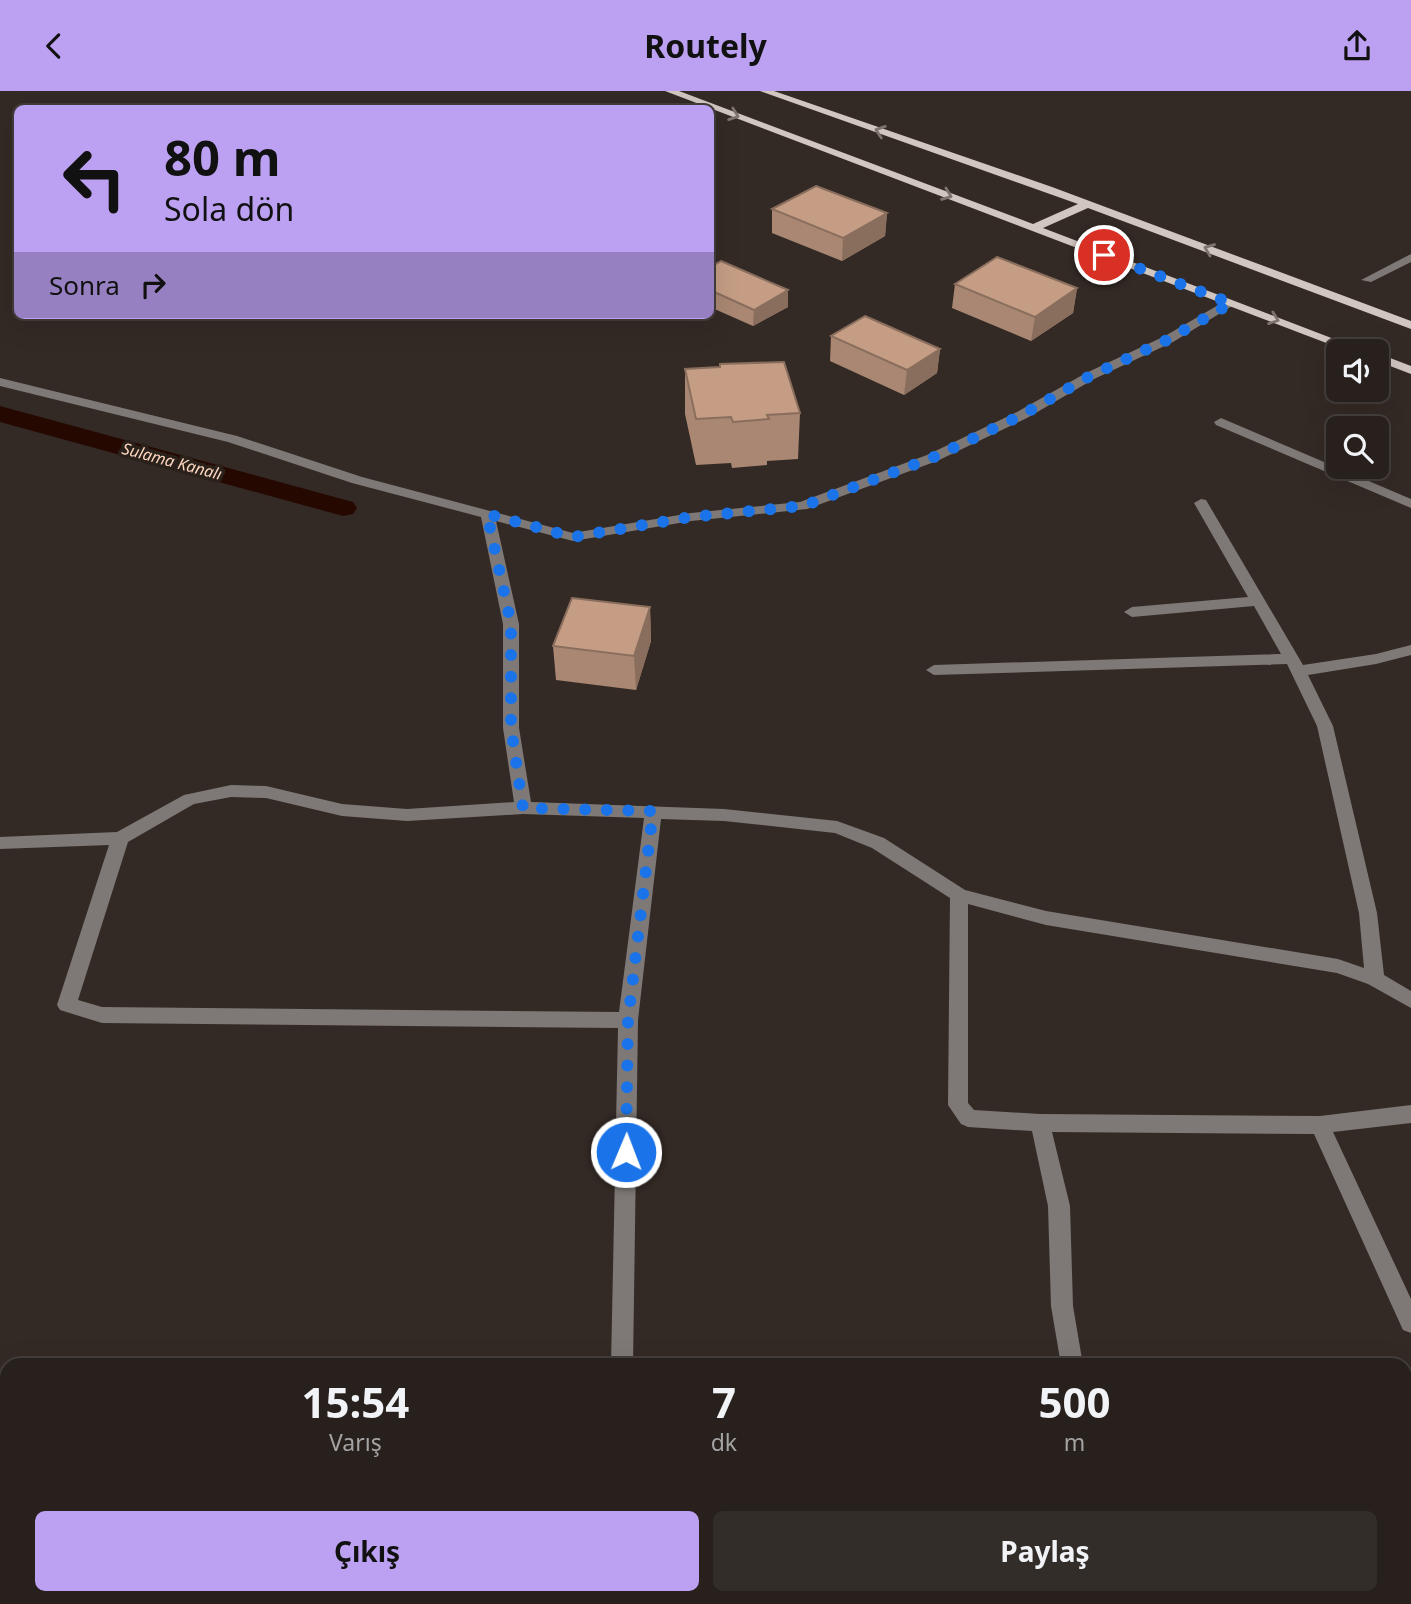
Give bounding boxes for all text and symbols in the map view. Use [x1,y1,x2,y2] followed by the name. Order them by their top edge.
[644,24,767,67] text: Routely
[35,27,73,65] icon: back
[1338,27,1376,65] icon: share
[728,106,740,120] one-way arrow
[164,124,281,190] text: 80 m
[875,125,887,139] one-way arrow
[49,133,140,224] icon: left
[940,186,952,200] one-way arrow
[164,187,294,230] text: Sola dön
[1074,225,1134,285] pin
[1085,236,1123,274] icon: arrive
[1204,244,1216,258] one-way arrow
[134,266,172,304] icon: right
[49,267,120,303] text: Sonra
[1268,311,1280,325] one-way arrow
[1326,339,1389,479] map controls
[1326,339,1389,402] button: sound
[1326,416,1389,479] button: search
[120,437,224,485] water label: Sulama Kanalı
[589,1115,663,1189] position arrow
[301,1373,409,1430] text: 15:54
[712,1373,736,1430] text: 7
[1039,1373,1111,1430] text: 500
[329,1426,382,1458] text: Varış
[711,1426,737,1458] text: dk
[1064,1426,1085,1458] text: m
[35,1511,699,1591] button: Çıkış
[713,1511,1377,1591] button: Paylaş

